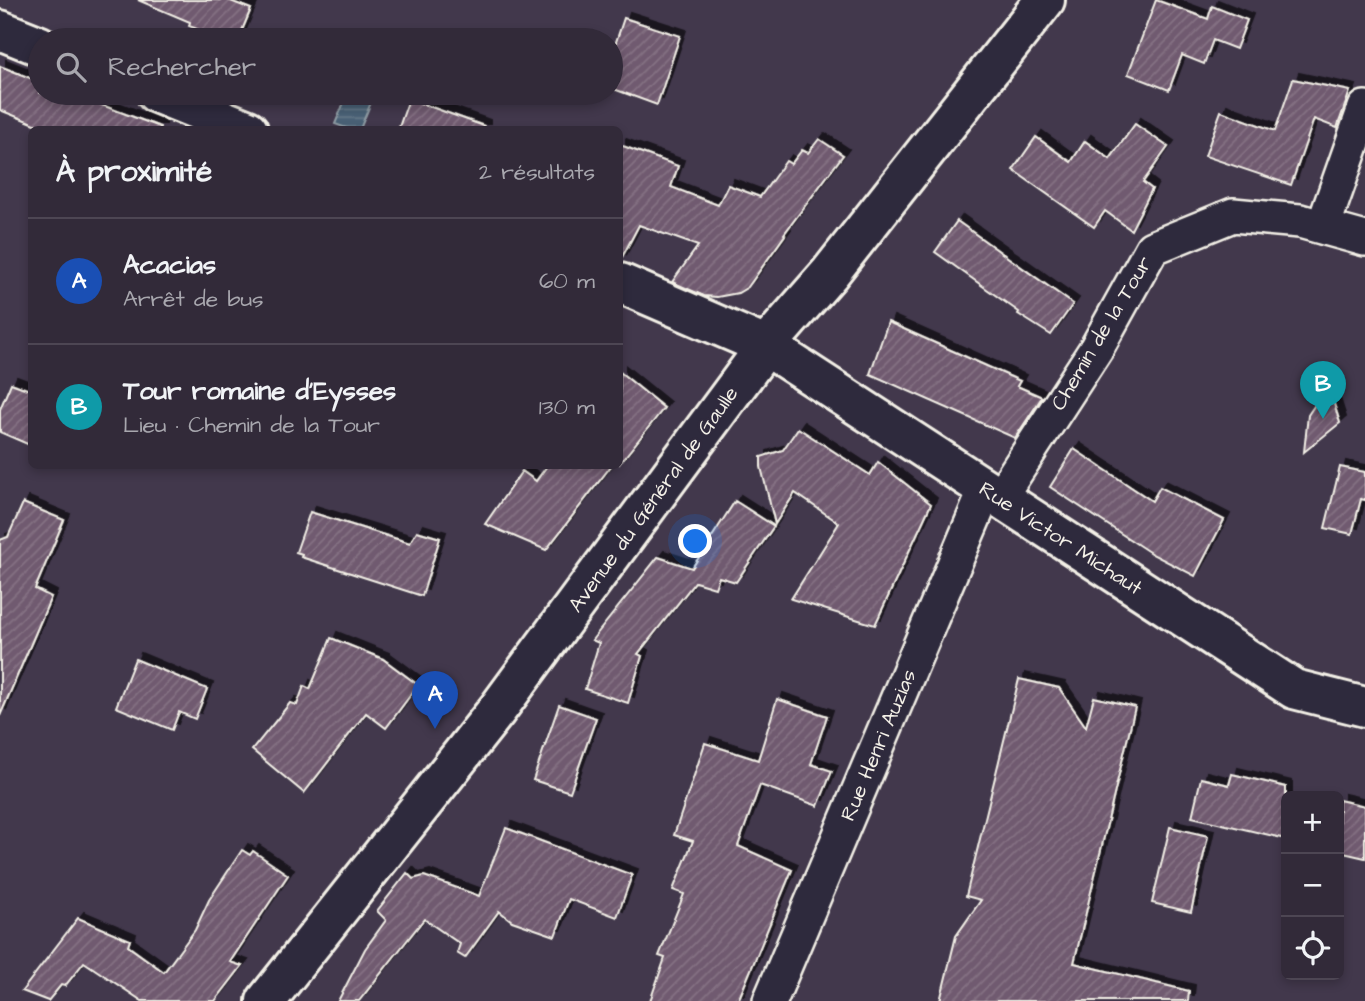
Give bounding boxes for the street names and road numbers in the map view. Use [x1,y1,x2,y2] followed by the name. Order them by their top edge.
[1044,250,1159,416] street label: Chemin de la Tour
[562,380,745,618] street label: Avenue du Général de Gaulle
[973,475,1148,602] street label: Rue Victor Michaut
[833,665,923,825] street label: Rue Henri Auzias

